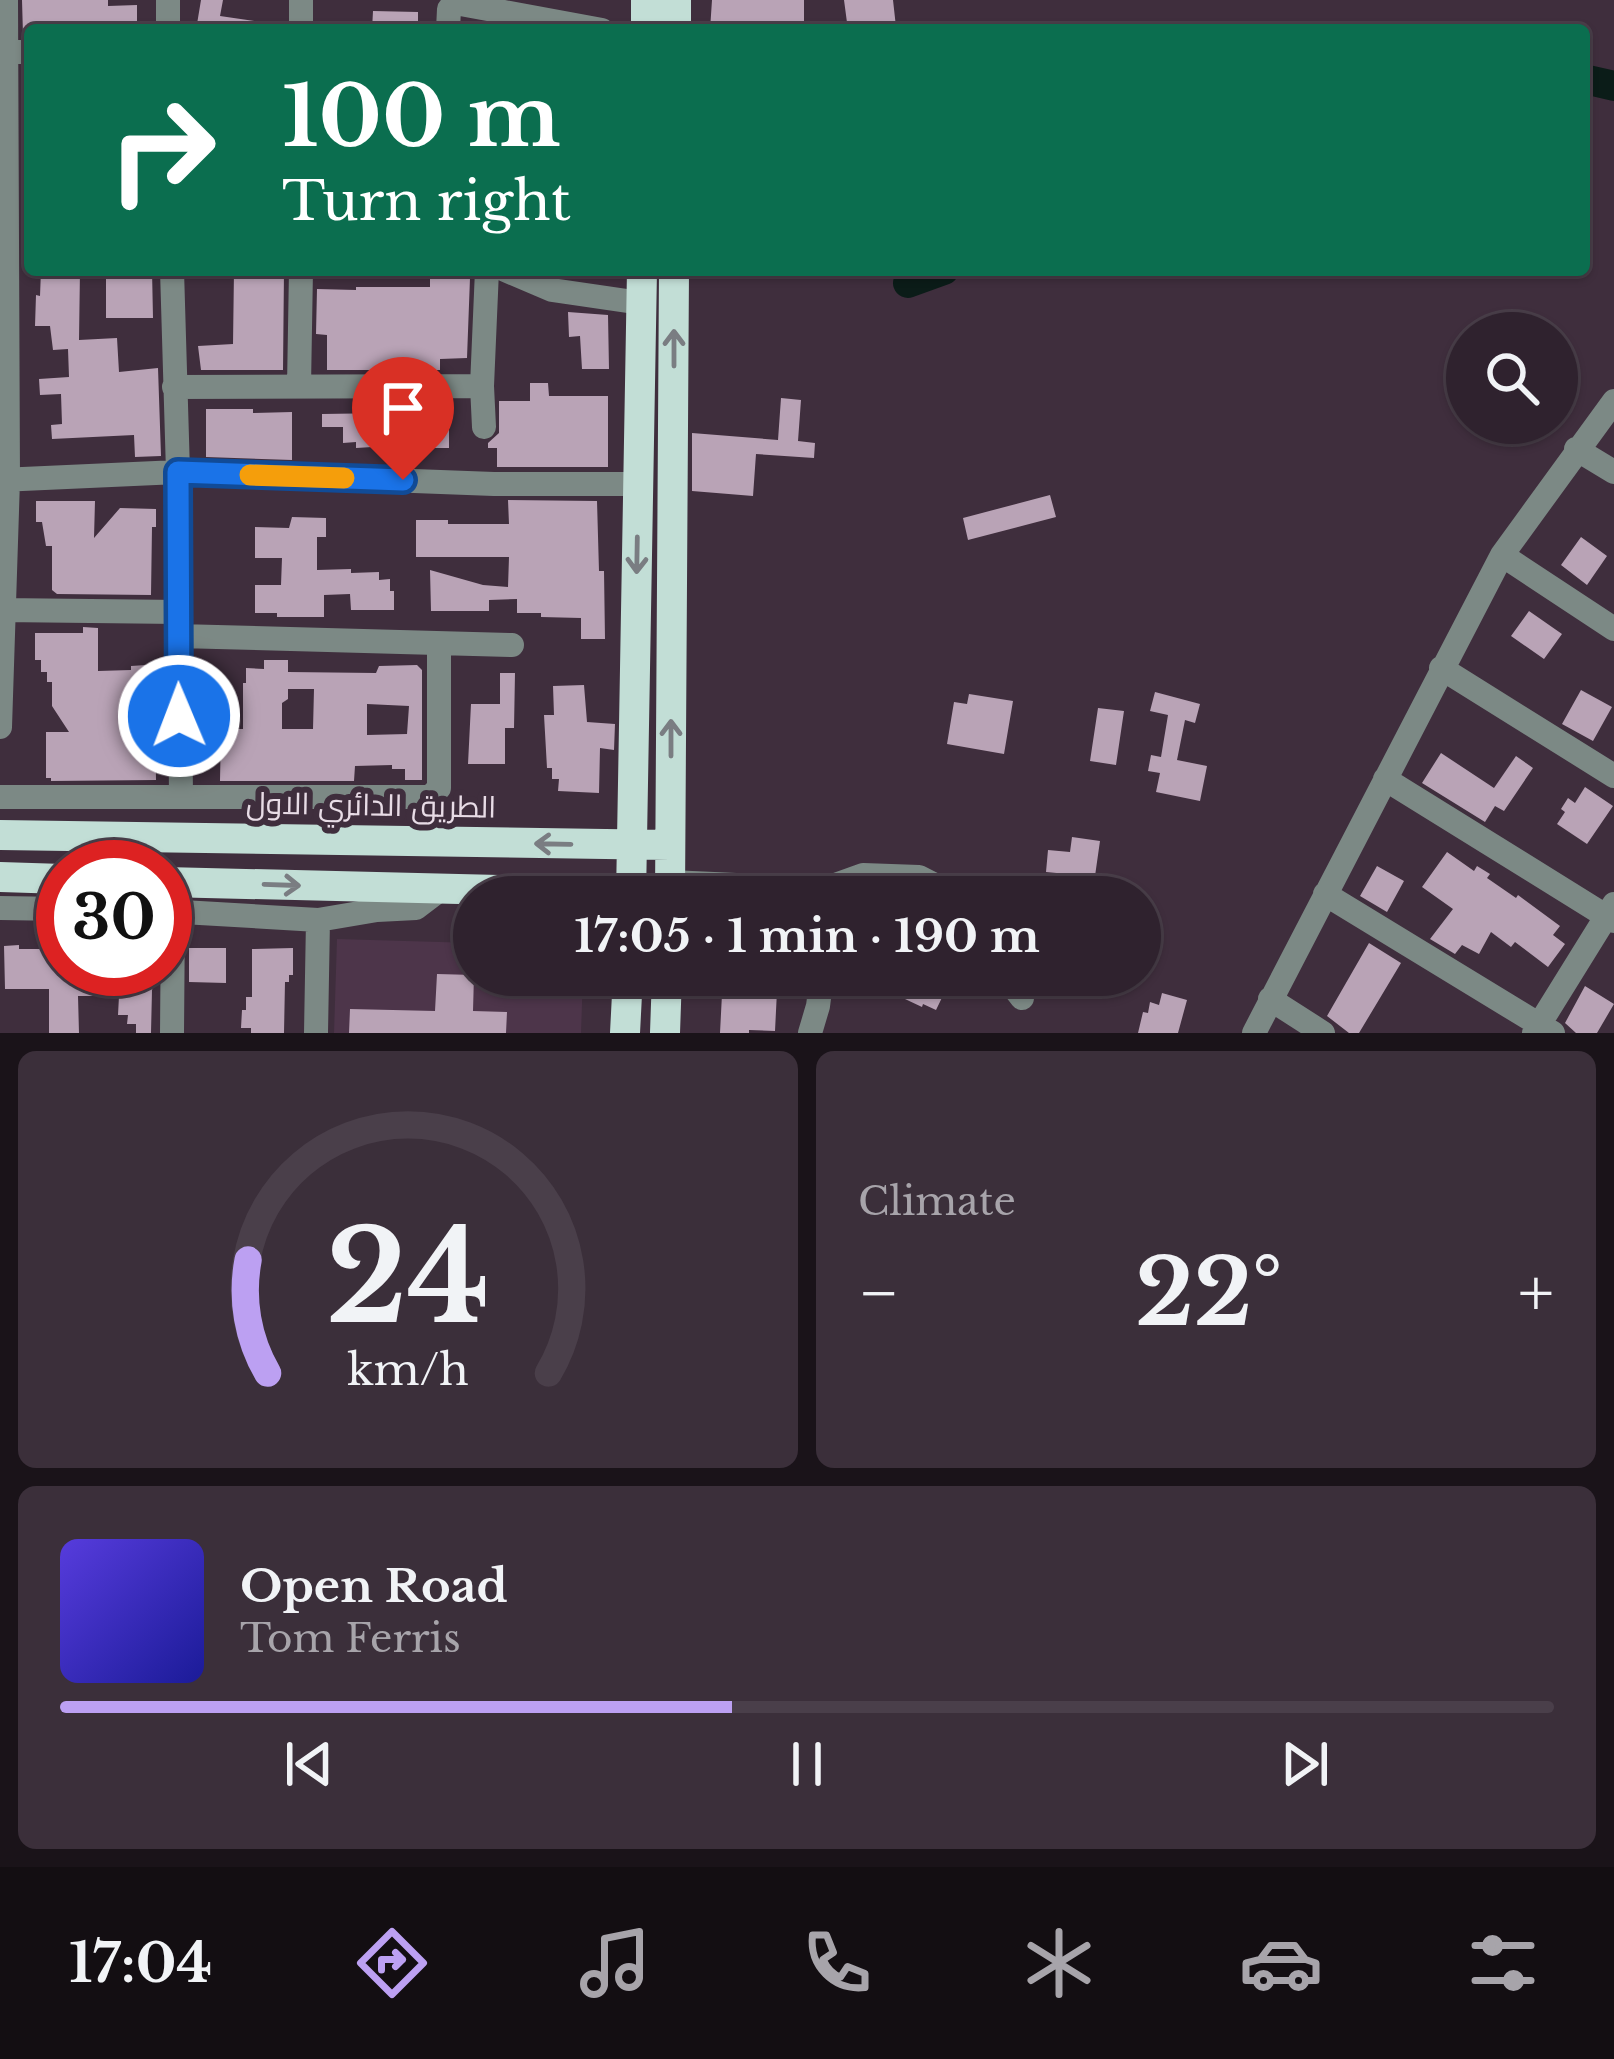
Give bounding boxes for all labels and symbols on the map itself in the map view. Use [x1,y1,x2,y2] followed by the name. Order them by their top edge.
[662,329,685,368] one-way arrow
[352,357,454,480] pin
[626,535,648,574] one-way arrow
[116,653,242,779] position arrow
[659,719,682,758] one-way arrow
[245,784,496,831] street label: الطريق الدائري الاول
[534,832,573,855] one-way arrow
[36,840,192,996] speed limit sign: 30
[262,873,301,896] one-way arrow

